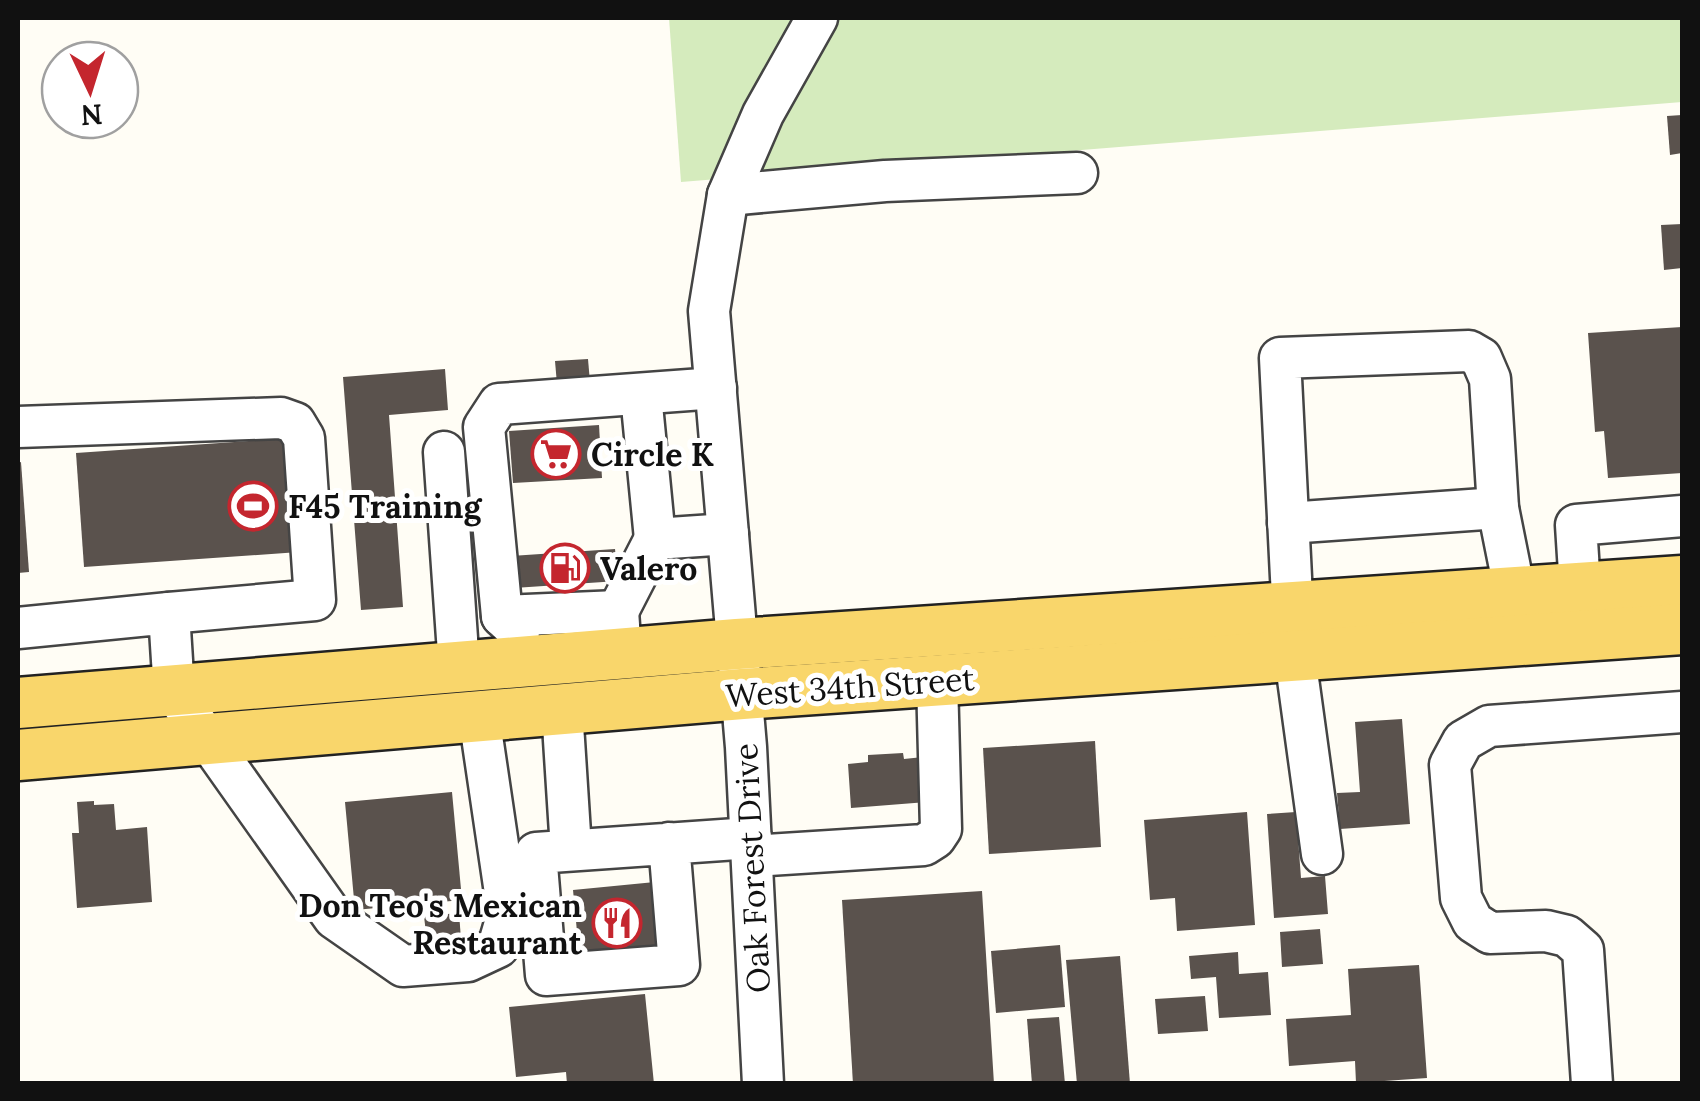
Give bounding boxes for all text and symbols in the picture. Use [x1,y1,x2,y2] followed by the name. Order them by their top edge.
[40,40,140,140] north arrow
[80,96,104,134] text: N
[530,428,582,480] supermarket icon: Circle K
[591,434,714,475] place label: Circle K
[227,480,279,532] sports icon: F45 Training
[288,486,482,527] place label: F45 Training
[539,542,591,594] fuel station icon: Valero
[600,548,697,589] place label: Valero
[724,658,976,716] street label: West 34th Street
[725,742,779,994] street label: Oak Forest Drive
[298,885,583,963] place label: Don Teo's Mexican Restaurant
[591,897,643,949] restaurant icon: Don Teo's Mexican Restaurant

